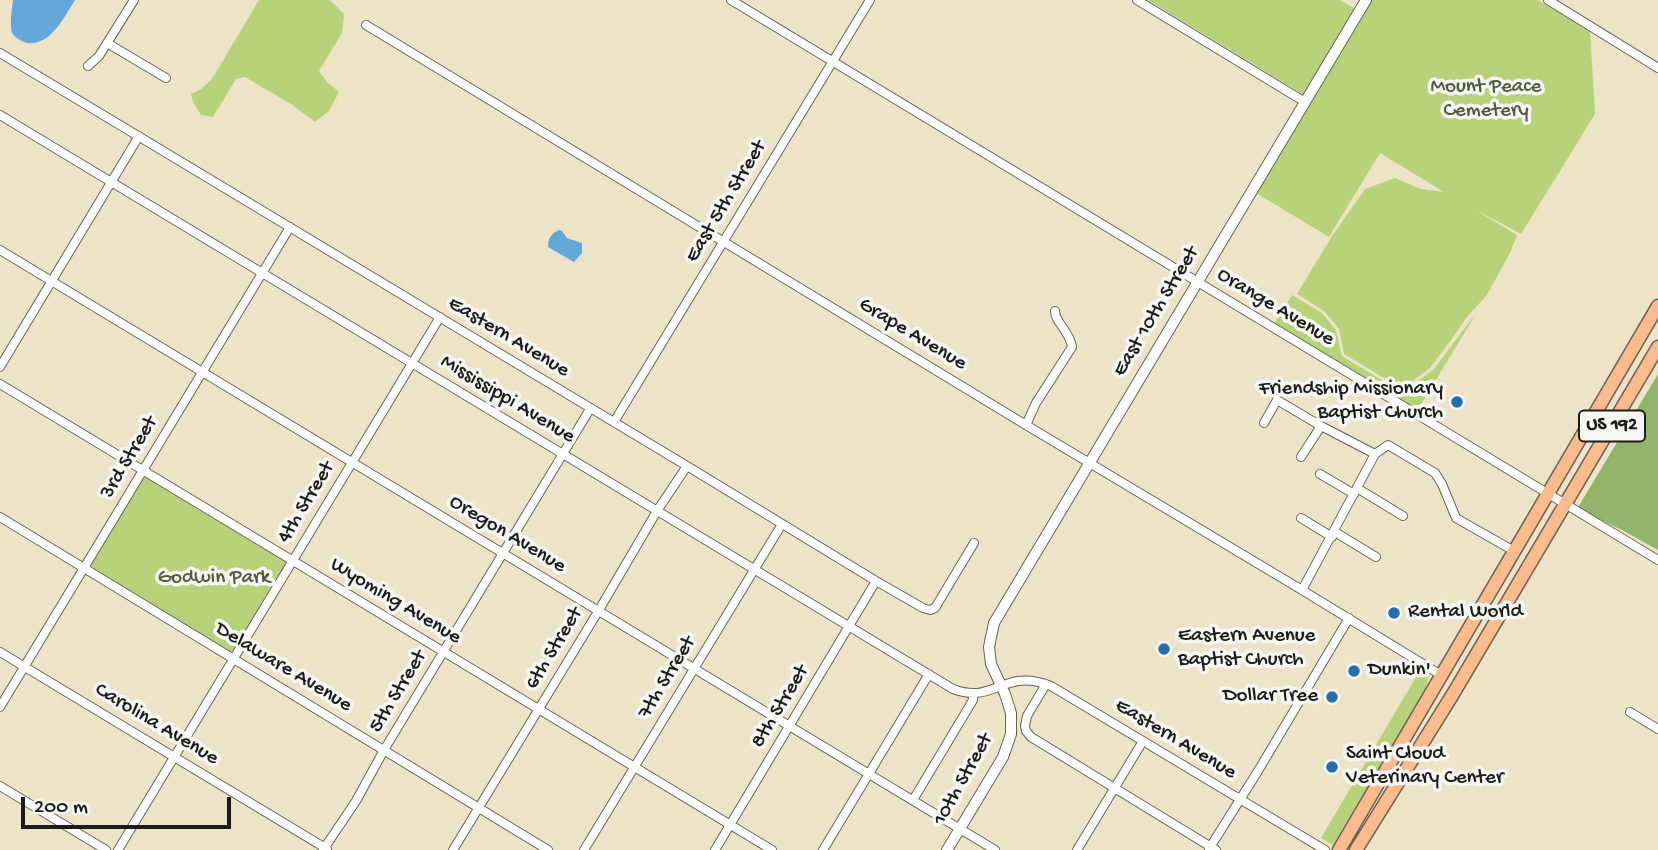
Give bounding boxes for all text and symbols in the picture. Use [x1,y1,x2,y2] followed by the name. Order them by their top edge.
[1431,75,1541,125] park label: Mount Peace Cemetery
[681,136,773,268] street label: East 5th Street
[1108,242,1206,382] street label: East 10th Street
[1212,263,1338,353] street label: Orange Avenue
[443,292,573,384] street label: Eastern Avenue
[853,293,971,377] street label: Grape Avenue
[435,350,579,450] street label: Mississippi Avenue
[1259,377,1443,427] place label: Friendship Missionary Baptist Church
[1449,394,1465,410] marker: Friendship Missionary Baptist Church
[1579,410,1645,442] road number: US 192
[96,412,164,504] street label: 3rd Street
[273,458,341,548] street label: 4th Street
[444,490,570,580] street label: Oregon Avenue
[325,553,465,651] street label: Wyoming Avenue
[158,566,270,592] park label: Godwin Park
[1408,600,1523,626] place label: Rental World
[521,603,589,695] street label: 6th Street
[1386,605,1402,621] marker: Rental World
[210,617,356,719] street label: Delaware Avenue
[1178,624,1315,674] place label: Eastern Avenue Baptist Church
[634,632,702,724] street label: 7th Street
[1156,641,1172,657] marker: Eastern Avenue Baptist Church
[365,646,433,738] street label: 5th Street
[1368,658,1431,684] place label: Dunkin'
[746,661,816,753] street label: 8th Street
[1346,663,1362,679] marker: Dunkin'
[89,678,223,772] street label: Carolina Avenue
[1223,684,1318,710] place label: Dollar Tree
[1324,689,1340,705] marker: Dollar Tree
[1110,694,1240,786] street label: Eastern Avenue
[928,730,1000,830] street label: 10th Street
[1346,742,1503,792] place label: Saint Cloud Veterinary Center
[1324,759,1340,775] marker: Saint Cloud Veterinary Center
[24,784,234,828] scale bar
[34,796,88,821] text: 200 m

